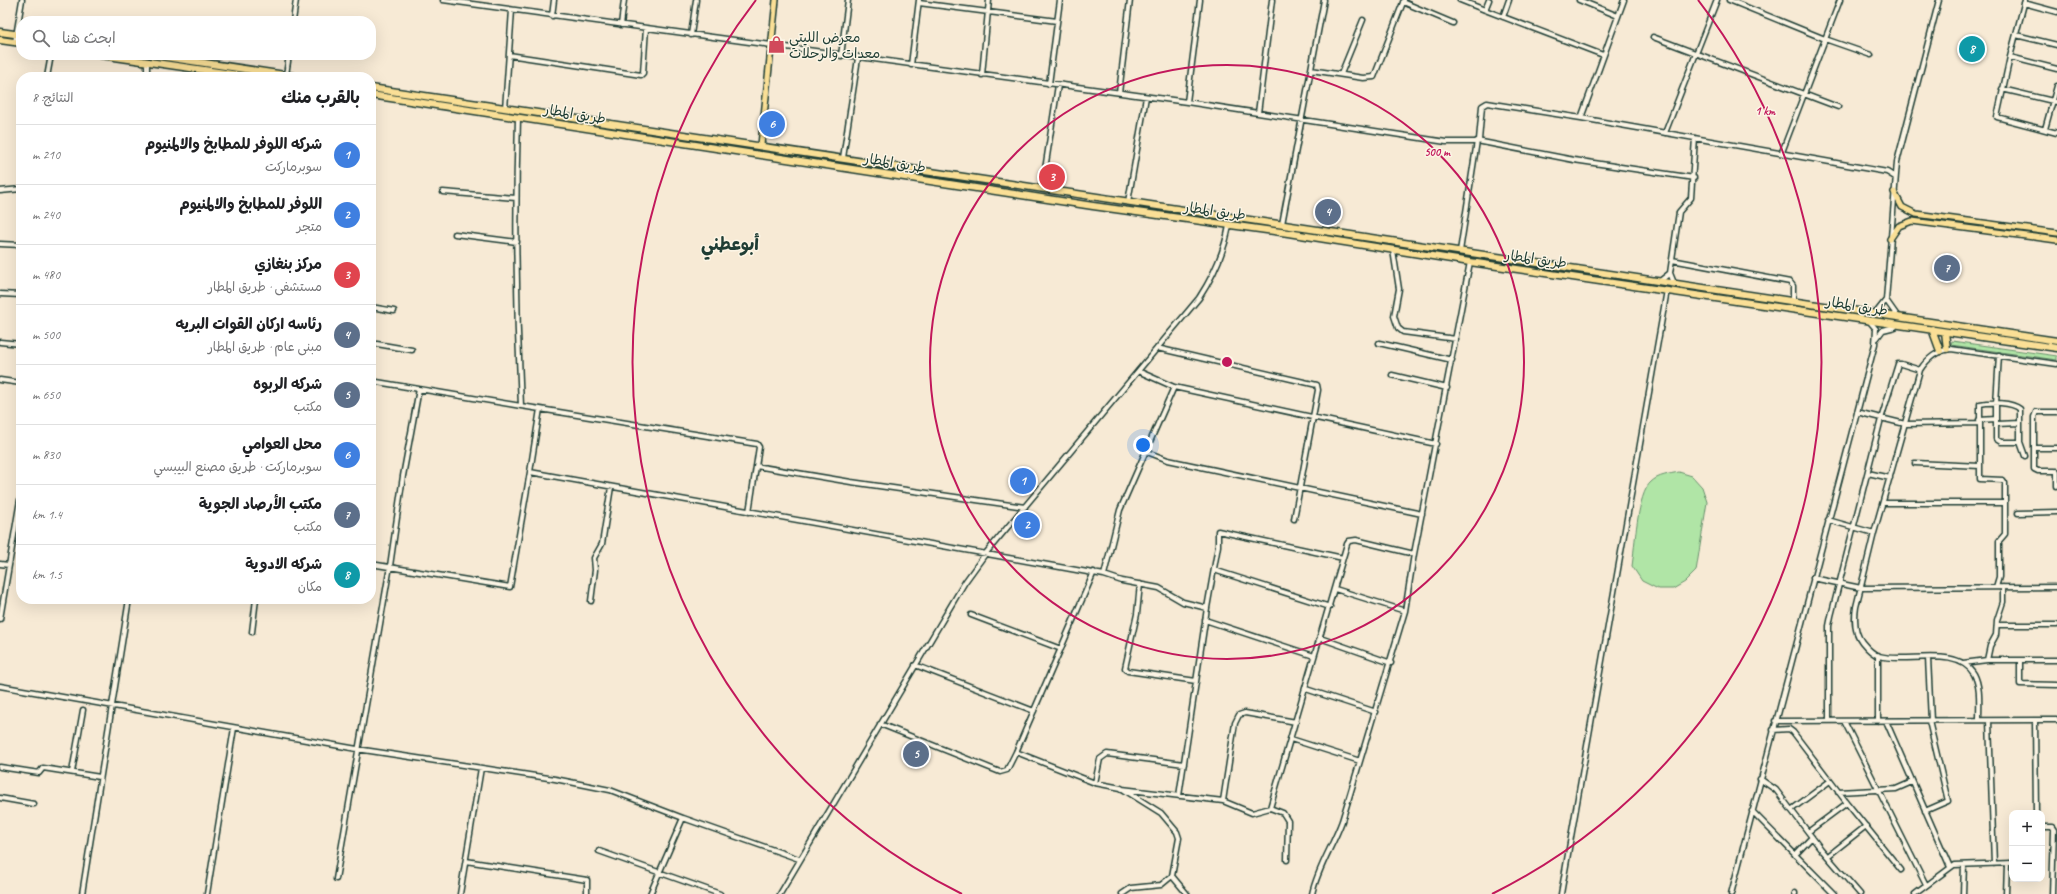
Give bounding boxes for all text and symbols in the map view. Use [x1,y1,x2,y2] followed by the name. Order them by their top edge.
[16,16,376,60] search box
[30,27,52,49] icon: search
[62,29,116,48] text: ابحث هنا
[789,29,880,62] place label: معرض الليتي معدات والرحلات
[1959,34,1985,64] pin: 8
[766,35,786,55] shop icon: معرض الليتي معدات والرحلات
[281,87,360,108] text: بالقرب منك
[32,90,74,106] text: النتائج: 8
[542,101,607,127] street label: طريق المطار
[1755,103,1776,119] text: 1 km
[759,109,785,139] pin: 6
[145,135,322,154] text: شركه اللوفر للمطابخ والالمنيوم
[1424,144,1451,160] text: 500 m
[32,147,60,163] text: 210 m
[344,147,350,163] text: 1
[862,150,927,176] street label: طريق المطار
[265,159,322,175] text: سوبرماركت
[1039,162,1065,192] pin: 3
[180,195,322,214] text: اللوفر للمطابخ والالمنيوم
[1315,197,1341,227] pin: 4
[1182,198,1247,224] street label: طريق المطار
[32,207,60,223] text: 240 m
[344,207,350,223] text: 2
[297,219,322,235] text: متجر
[701,233,759,260] district label: أبوعطني
[1503,246,1568,272] street label: طريق المطار
[1934,253,1960,283] pin: 7
[255,255,322,274] text: مركز بنغازي
[32,267,60,283] text: 480 m
[344,267,350,283] text: 3
[208,279,322,295] text: مستشفى · طريق المطار
[1824,293,1889,319] street label: طريق المطار
[175,315,322,334] text: رئاسه اركان القوات البريه
[32,327,60,343] text: 500 m
[344,327,350,343] text: 4
[208,339,322,355] text: مبنى عام · طريق المطار
[1220,355,1234,369] centre of rings
[253,375,322,394] text: شركه الربوه
[32,387,60,403] text: 650 m
[344,387,350,403] text: 5
[294,399,322,415] text: مكتب
[242,435,322,454] text: محل العوامي
[1133,435,1153,455] your location
[32,447,60,463] text: 830 m
[344,447,350,463] text: 6
[154,459,322,475] text: سوبرماركت · طريق مصنع البيبسي
[1010,466,1036,496] pin: 1
[199,495,322,514] text: مكتب الأرصاد الجوية
[32,507,62,523] text: 1.4 km
[344,507,350,523] text: 7
[1014,510,1040,540] pin: 2
[294,519,322,535] text: مكتب
[245,555,322,574] text: شركه الادوية
[32,567,62,583] text: 1.5 km
[344,567,350,583] text: 8
[298,579,322,595] text: مكان
[903,739,929,769] pin: 5
[2009,810,2045,882] map controls
[2009,810,2045,846] button: +
[2009,846,2045,882] button: −

